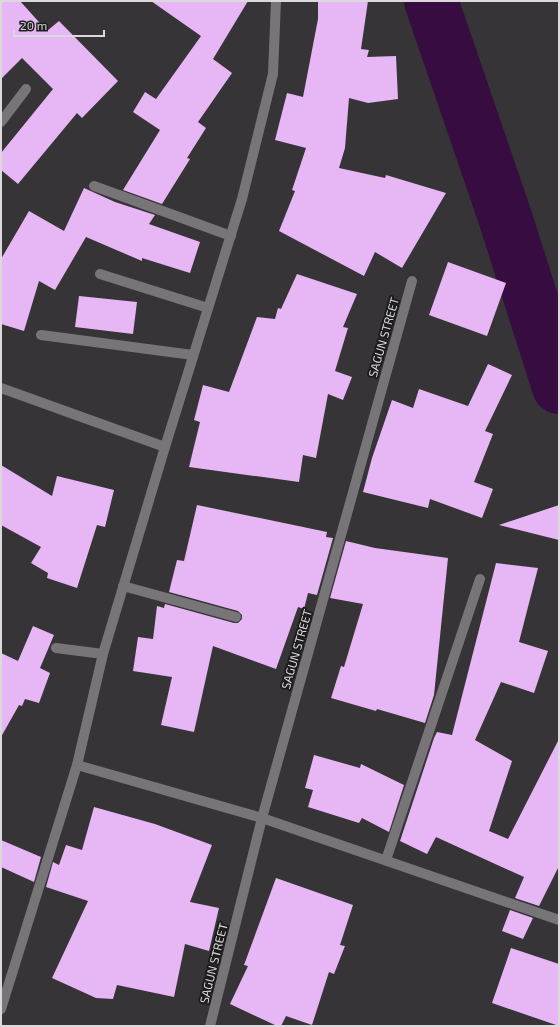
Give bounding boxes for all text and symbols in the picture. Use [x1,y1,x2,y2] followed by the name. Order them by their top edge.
[14,12,104,38] scale bar
[20,18,47,32] text: 20 m
[365,295,401,379] street label: SAGUN STREET
[278,607,314,691] street label: SAGUN STREET
[196,921,230,1005] street label: SAGUN STREET

